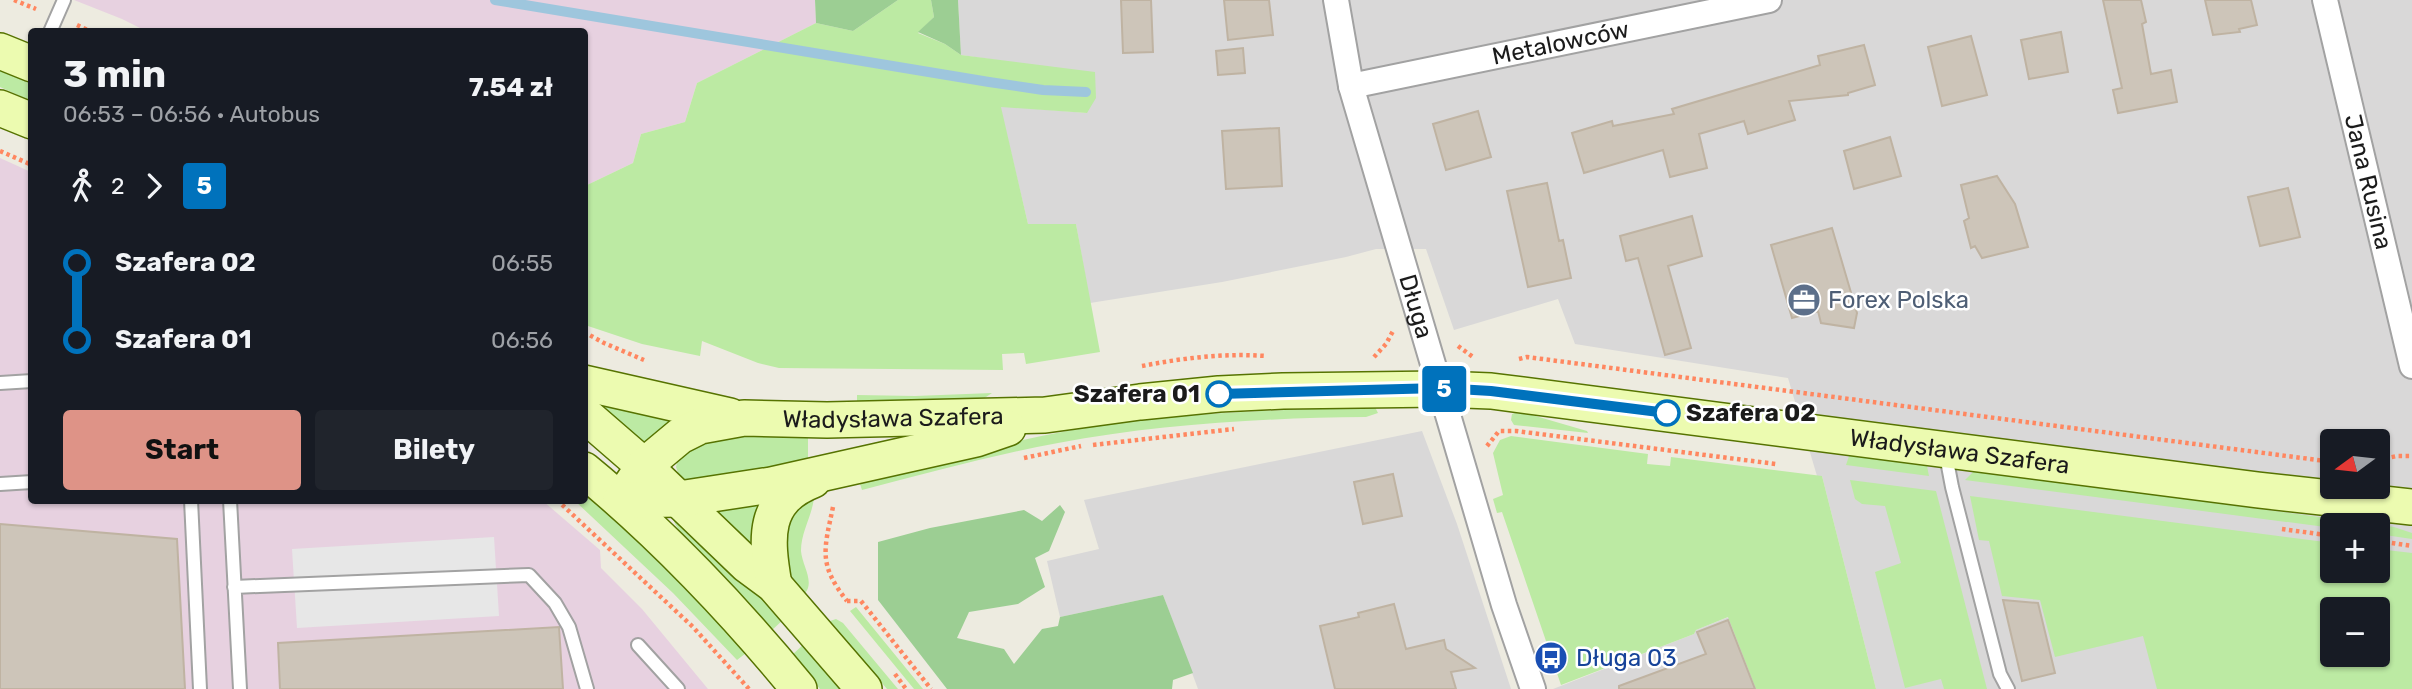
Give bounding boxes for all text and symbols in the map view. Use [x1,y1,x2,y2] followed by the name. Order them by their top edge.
[1490,15,1632,71] street label: Metalowców
[63,51,166,97] text: 3 min
[469,72,553,103] text: 7.54 zł
[63,100,320,128] text: 06:53 – 06:56 · Autobus
[2339,112,2398,252] street label: Jana Rusina
[63,167,101,205] icon: walk
[135,167,173,205] icon: forward
[111,172,125,200] text: 2
[197,172,212,200] text: 5
[115,247,256,278] text: Szafera 02
[491,249,553,277] text: 06:55
[1393,271,1439,342] street label: Długa
[1785,281,1823,319] office icon: Forex Polska
[1828,286,1969,314] place label: Forex Polska
[115,324,252,355] text: Szafera 01
[491,326,553,354] text: 06:56
[1421,366,1467,412] line badge: 5
[1436,375,1452,403] text: 5
[1074,380,1200,408] place label: Szafera 01
[1206,381,1232,407] marker: Szafera 01
[1686,399,1816,427] place label: Szafera 02
[1654,400,1680,426] marker: Szafera 02
[782,402,1004,434] street label: Władysława Szafera
[63,410,301,490] button: Start
[315,410,553,490] button: Bilety
[1848,423,2071,480] street label: Władysława Szafera
[2320,429,2390,499] north arrow
[2320,429,2390,667] map controls
[2320,513,2390,583] button: +
[2320,597,2390,667] button: −
[1532,639,1570,677] bus stop icon: Długa 03
[1576,644,1677,672] place label: Długa 03

